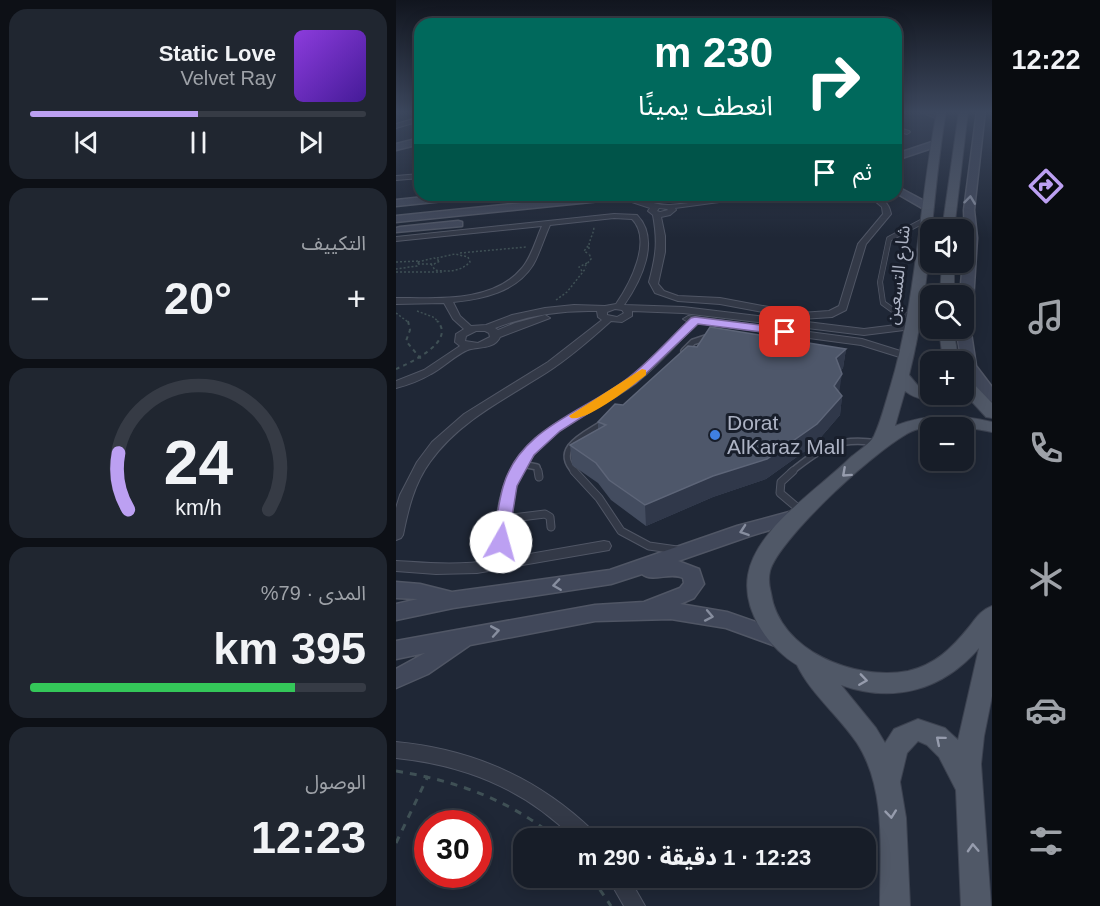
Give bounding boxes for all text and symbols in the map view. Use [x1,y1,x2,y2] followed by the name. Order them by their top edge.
[654,29,773,76] text: 230 m
[159,41,276,66] text: Static Love
[794,42,872,120] icon: right
[1011,45,1081,75] text: 12:22
[180,67,276,89] text: Velvet Ray
[638,91,773,121] text: انعطف يمينًا
[70,126,103,159] icon: previous
[182,126,215,159] icon: pause
[294,126,327,159] icon: next
[808,156,841,189] icon: arrive
[853,160,872,185] text: ثم
[1025,165,1067,207] icon: directions
[963,195,976,204] one-way arrow
[920,219,974,471] map controls
[920,219,974,273] button: sound
[882,224,918,326] street label: شارع التسعين
[302,232,366,254] text: التكييف
[164,273,232,324] text: 20°
[30,280,49,317] text: −
[347,280,366,317] text: +
[920,285,974,339] button: search
[1025,296,1067,338] icon: music
[759,306,810,357] pin
[768,315,801,348] icon: arrive
[920,351,974,405] button: +
[727,411,845,458] place label: Dorat AlKaraz Mall
[920,417,974,471] button: −
[1025,427,1067,469] icon: phone
[163,428,233,497] text: 24
[708,428,722,442] marker: Dorat AlKaraz Mall
[842,466,852,477] one-way arrow
[175,496,221,520] text: km/h
[469,510,533,574] position arrow
[739,524,750,537] one-way arrow
[1025,558,1067,600] icon: climate
[553,578,562,590] one-way arrow
[261,582,366,604] text: المدى · 79%
[703,609,713,622] one-way arrow
[213,623,366,674] text: 395 km
[489,625,499,638] one-way arrow
[859,674,868,686] one-way arrow
[1025,689,1067,731] icon: car
[936,736,947,747] one-way arrow
[305,771,366,793] text: الوصول
[884,809,897,818] one-way arrow
[414,810,492,888] speed limit sign: 30
[251,812,366,863] text: 12:23
[1025,820,1067,862] icon: filters
[966,843,979,852] one-way arrow
[578,845,811,870] text: 12:23 · 1 دقيقة · 290 m

